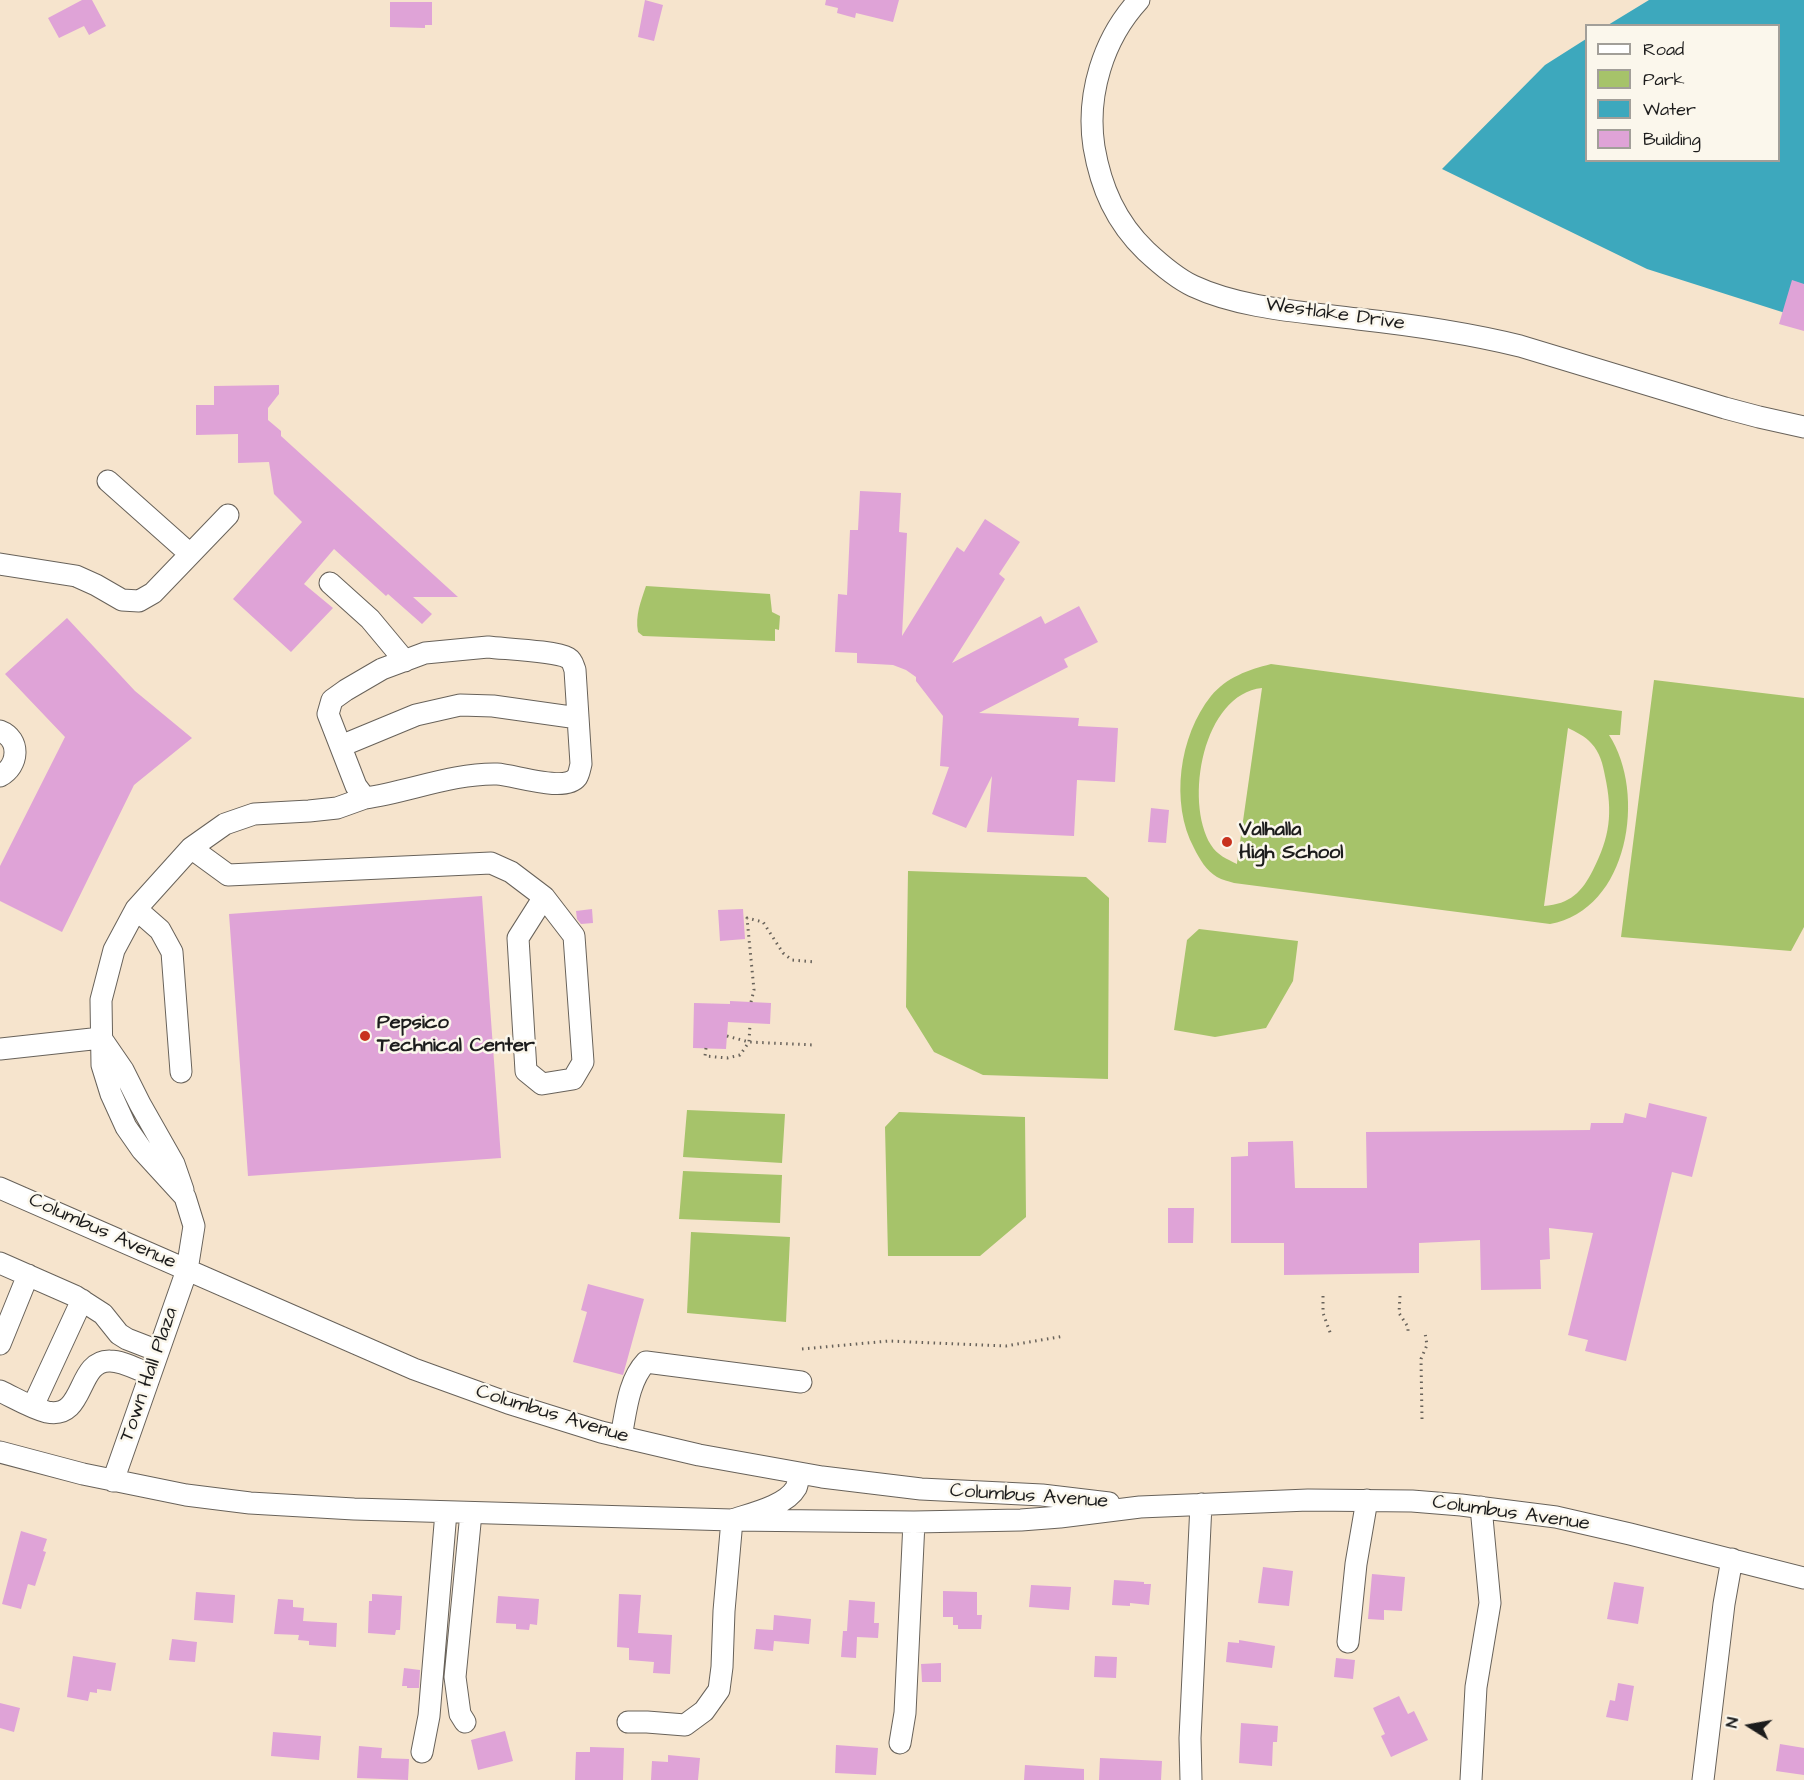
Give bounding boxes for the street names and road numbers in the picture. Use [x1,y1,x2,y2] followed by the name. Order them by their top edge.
[1264,293,1406,337] street label: Westlake Drive
[25,1189,179,1275] street label: Columbus Avenue
[116,1305,184,1445] street label: Town Hall Plaza
[473,1380,631,1450] street label: Columbus Avenue
[949,1479,1109,1515] street label: Columbus Avenue
[1431,1491,1591,1537] street label: Columbus Avenue

